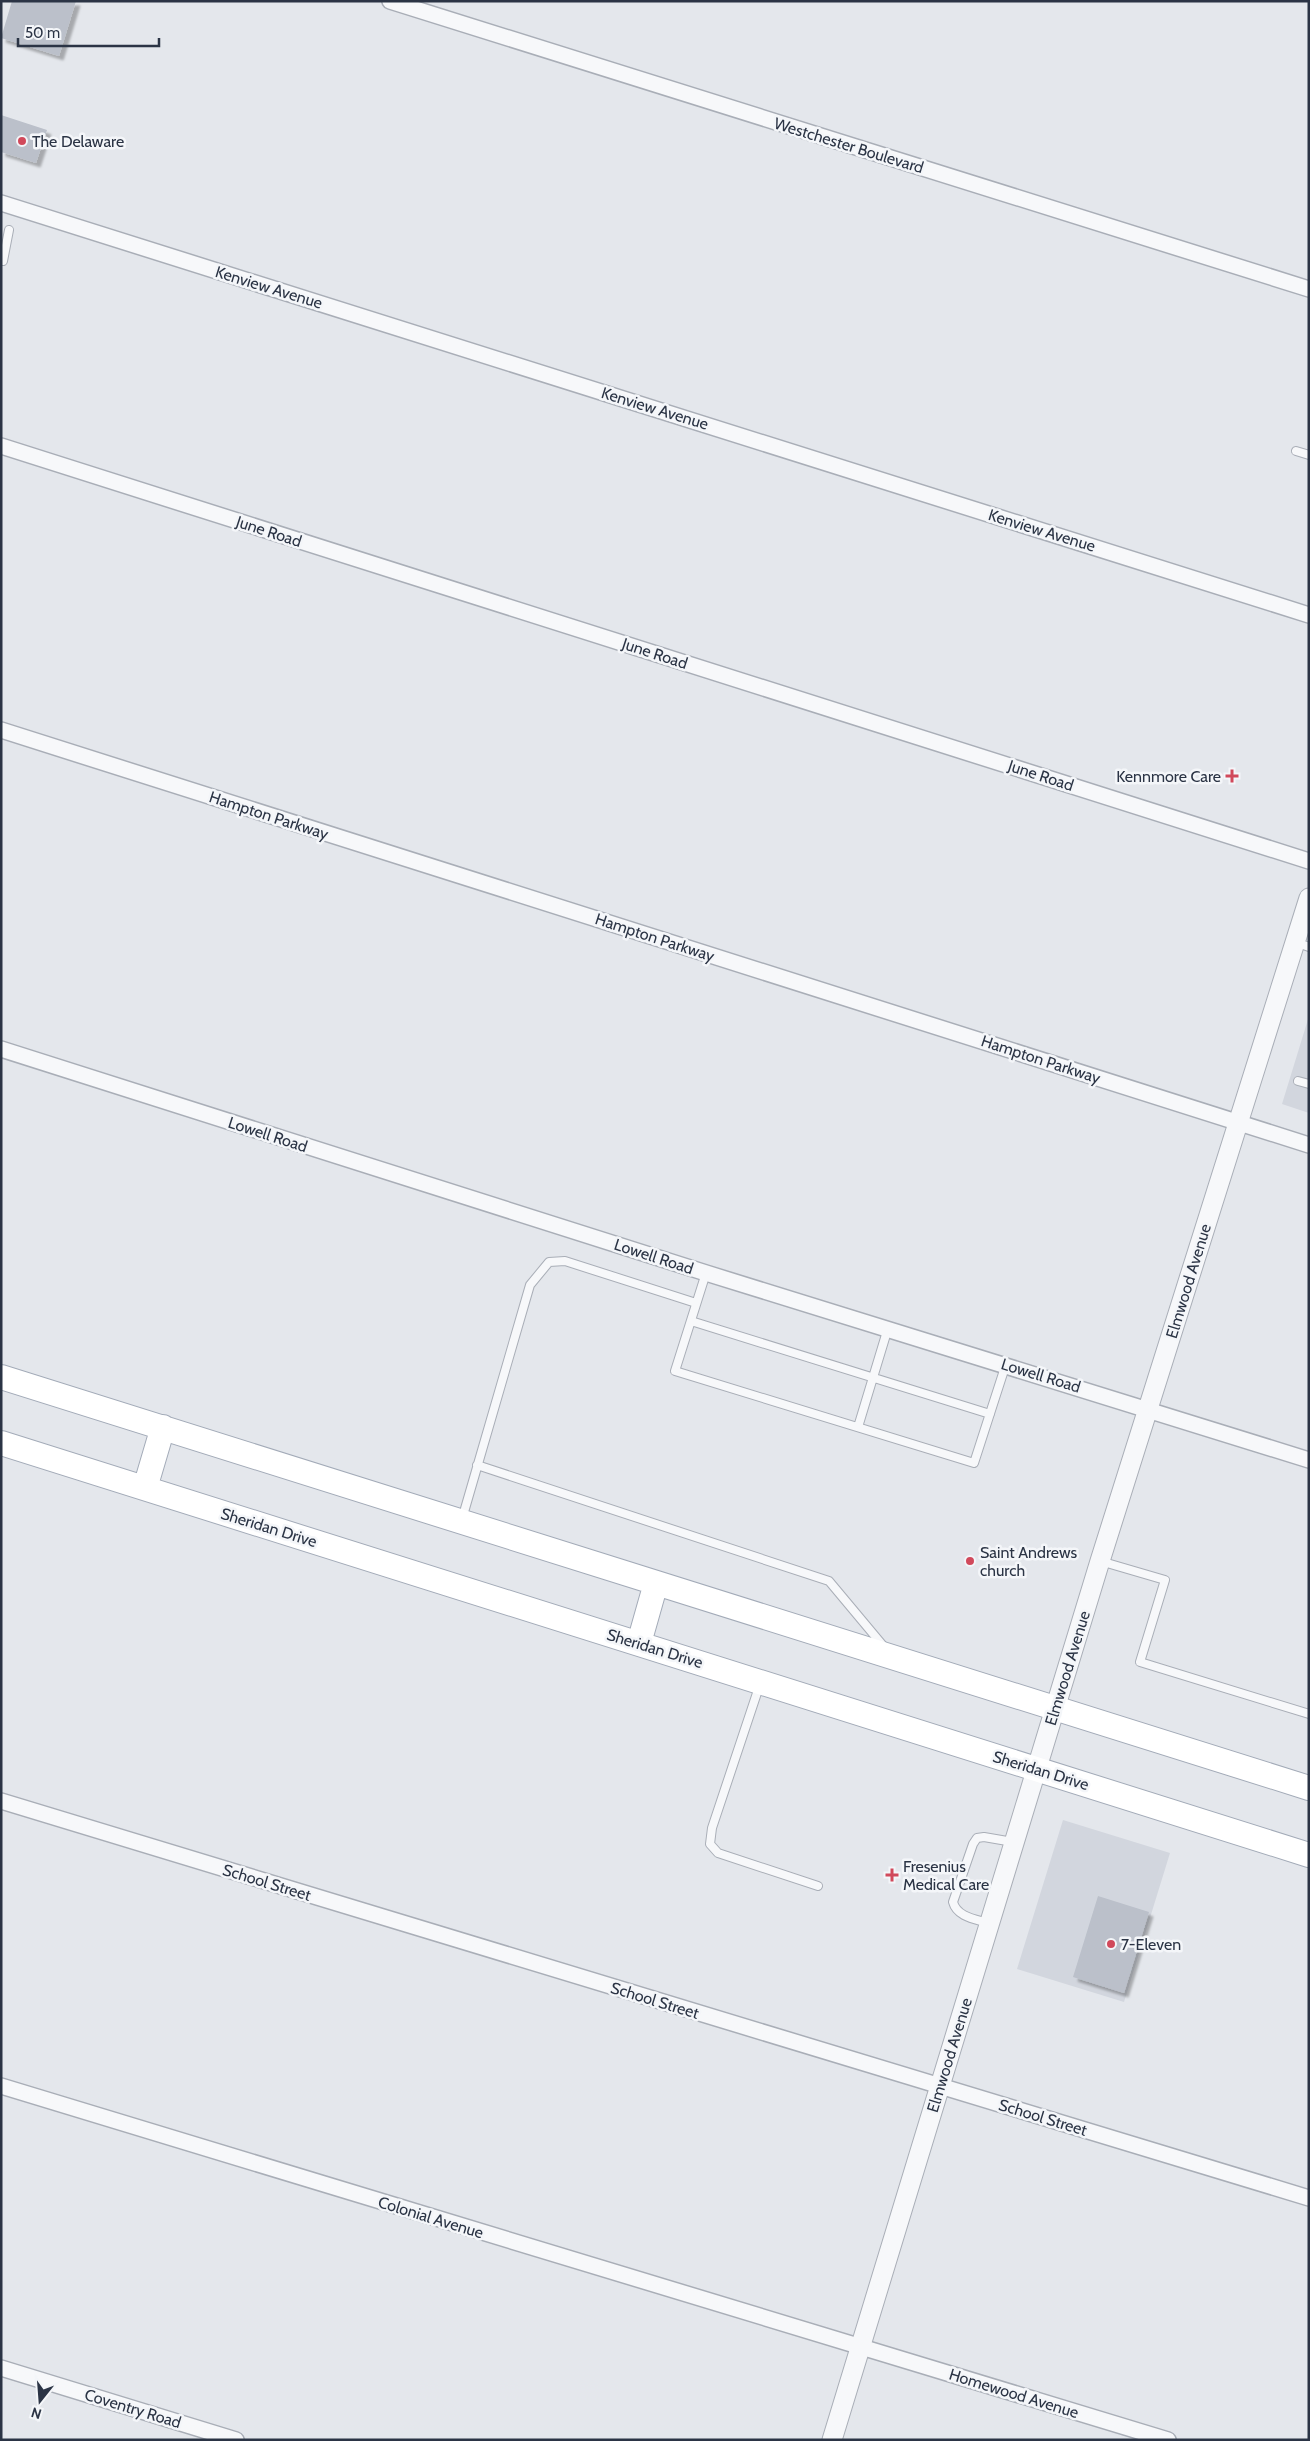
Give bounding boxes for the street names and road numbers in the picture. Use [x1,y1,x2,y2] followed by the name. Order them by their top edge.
[772,114,926,177] street label: Westchester Boulevard
[213,262,325,313] street label: Kenview Avenue
[599,383,711,434] street label: Kenview Avenue
[986,505,1098,556] street label: Kenview Avenue
[233,512,304,551] street label: June Road
[619,634,690,673] street label: June Road
[1005,756,1076,795] street label: June Road
[207,787,331,844] street label: Hampton Parkway
[593,909,717,966] street label: Hampton Parkway
[979,1031,1103,1088] street label: Hampton Parkway
[226,1113,310,1156] street label: Lowell Road
[1162,1222,1215,1341] street label: Elmwood Avenue
[612,1235,696,1278] street label: Lowell Road
[999,1354,1083,1397] street label: Lowell Road
[218,1504,319,1551] street label: Sheridan Drive
[1041,1609,1094,1728] street label: Elmwood Avenue
[604,1625,705,1672] street label: Sheridan Drive
[990,1747,1091,1794] street label: Sheridan Drive
[220,1860,314,1905] street label: School Street
[608,1978,702,2023] street label: School Street
[923,1996,976,2115] street label: Elmwood Avenue
[996,2095,1090,2140] street label: School Street
[376,2192,486,2243] street label: Colonial Avenue
[947,2365,1081,2422] street label: Homewood Avenue
[82,2385,183,2432] street label: Coventry Road

